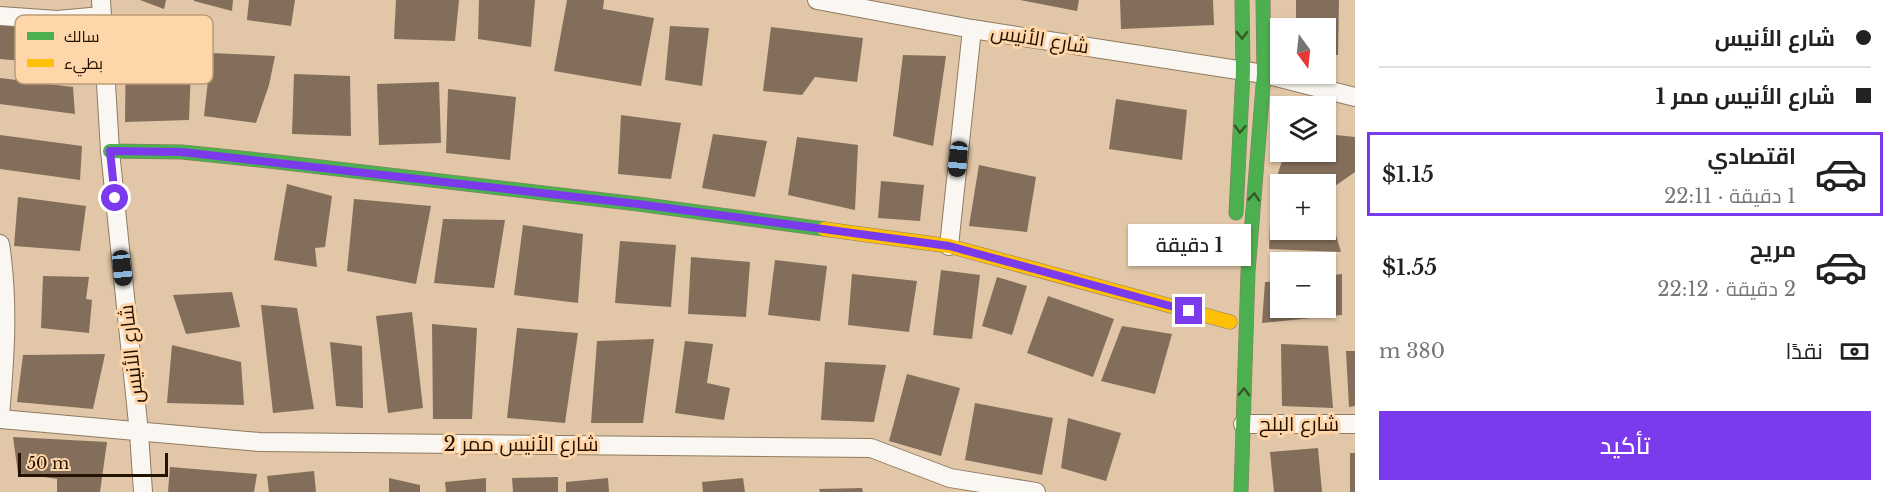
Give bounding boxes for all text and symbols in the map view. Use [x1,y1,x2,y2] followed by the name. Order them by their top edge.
[15,15,213,84] legend
[1270,18,1336,84] north arrow
[1270,18,1336,318] map controls
[989,19,1091,61] street label: شارع الأنيس
[1715,25,1835,52] text: شارع الأنيس
[64,26,99,46] text: سالك
[1236,31,1249,40] one-way arrow
[64,53,103,77] text: بطيء
[1656,83,1835,110] text: شارع الأنيس ممر 1
[1270,96,1336,162] button: layers
[1234,125,1247,134] one-way arrow
[947,140,969,178] car
[1707,143,1796,170] text: اقتصادي
[1814,147,1868,201] icon: car
[1382,161,1434,188] text: $1.15
[1270,174,1336,240] button: +
[101,184,128,211] route start
[1664,184,1796,208] text: 1 دقيقة · 22:11
[1247,192,1260,201] one-way arrow
[1128,224,1250,266] callout: 1 دقيقة
[1156,233,1223,257] text: 1 دقيقة
[1750,236,1796,263] text: مريح
[1814,240,1868,294] icon: car
[111,249,133,287] car
[1270,252,1336,318] button: −
[1382,254,1437,281] text: $1.55
[1657,277,1796,301] text: 2 دقيقة · 22:12
[1175,297,1202,324] route end
[114,303,150,404] street label: شارع الأنيس
[1838,335,1871,368] icon: cash
[1785,338,1823,365] text: نقدًا
[1379,339,1445,363] text: 380 m
[1238,387,1250,396] one-way arrow
[1379,411,1871,480] button: تأكيد
[1259,412,1339,438] street label: شارع البلح
[443,432,599,458] street label: شارع الأنيس ممر 2
[18,450,168,478] scale bar
[27,453,69,473] text: 50 m

